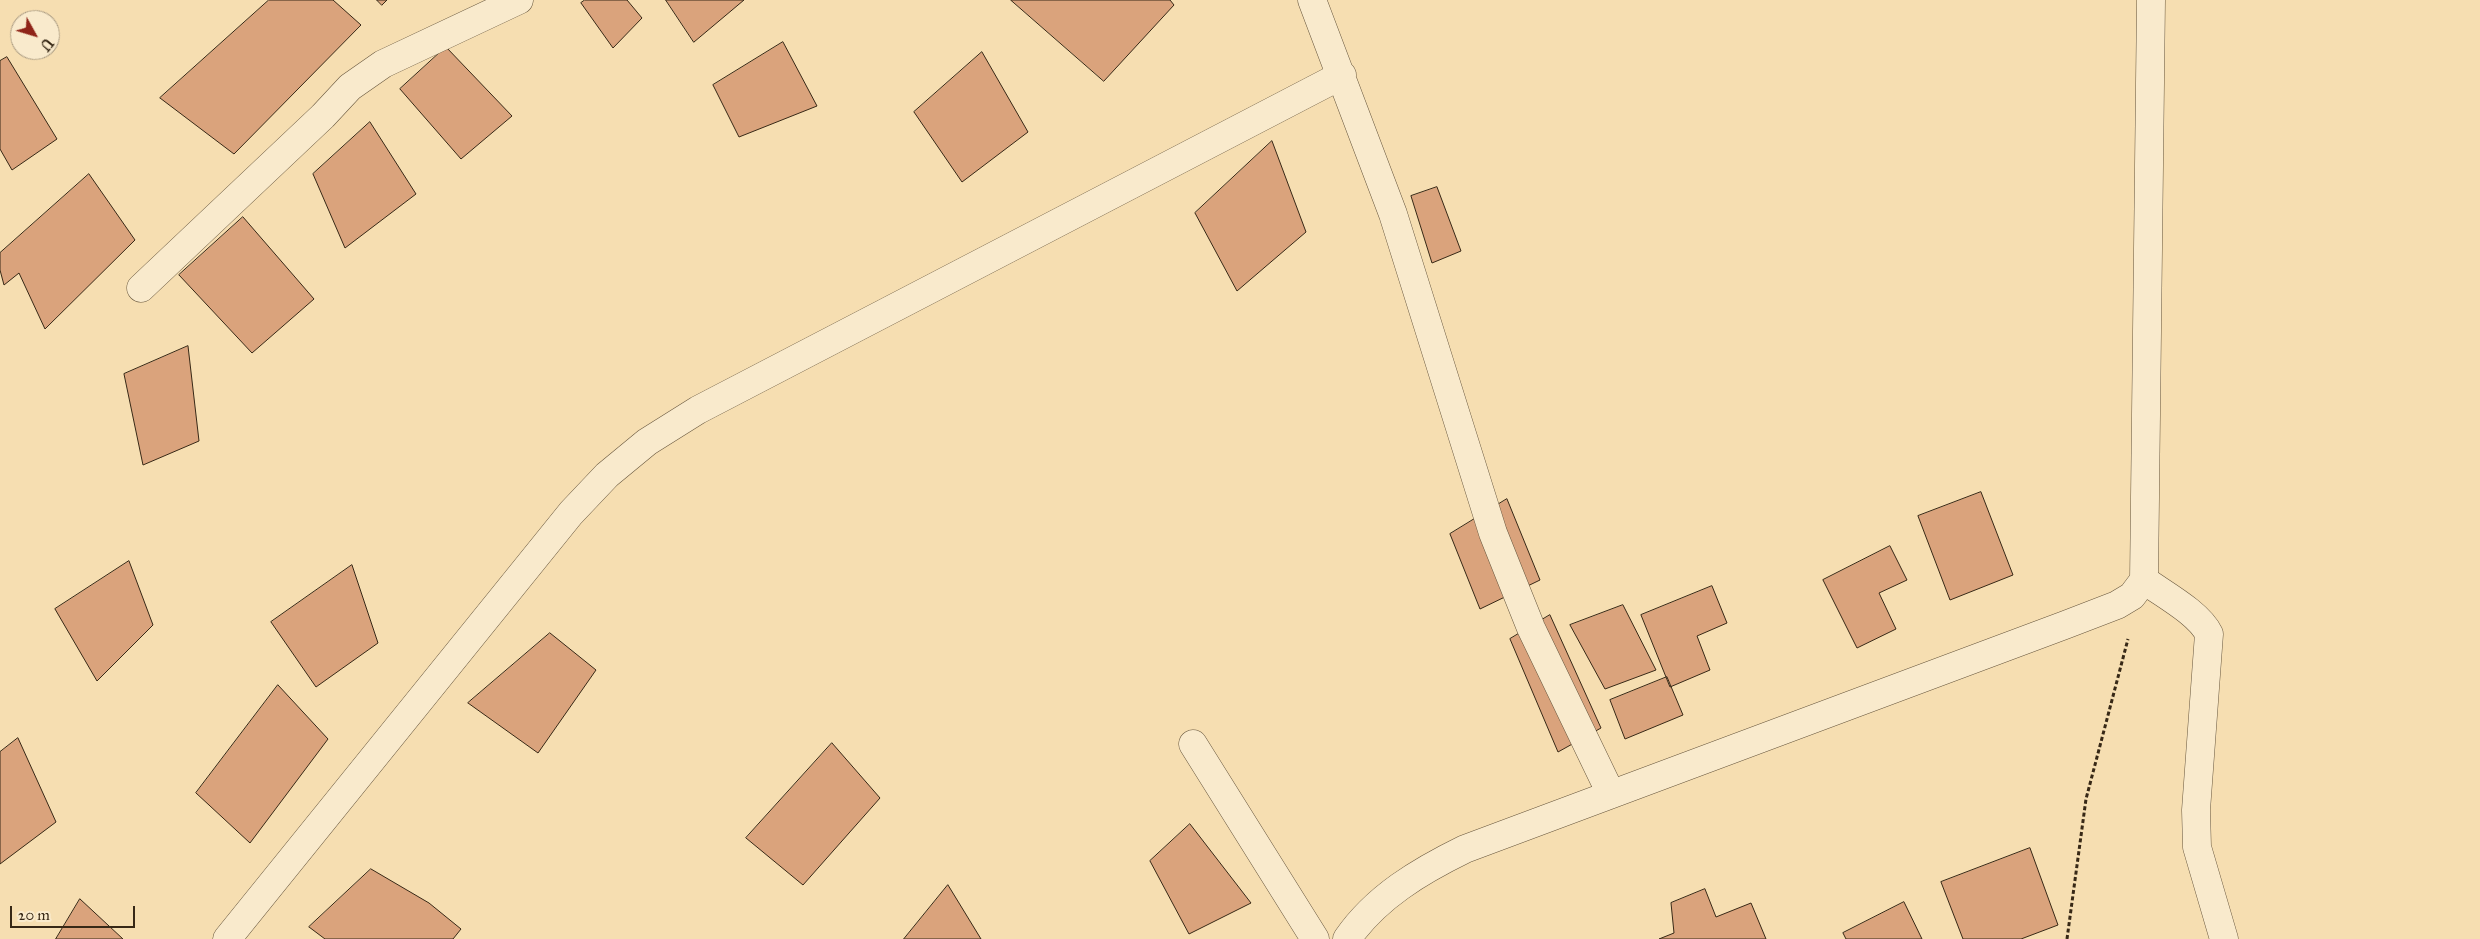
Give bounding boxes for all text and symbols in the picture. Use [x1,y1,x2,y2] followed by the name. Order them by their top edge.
[10,10,60,60] north arrow
[36,34,56,54] text: U
[12,896,138,928] scale bar
[18,906,50,924] text: 20 m

